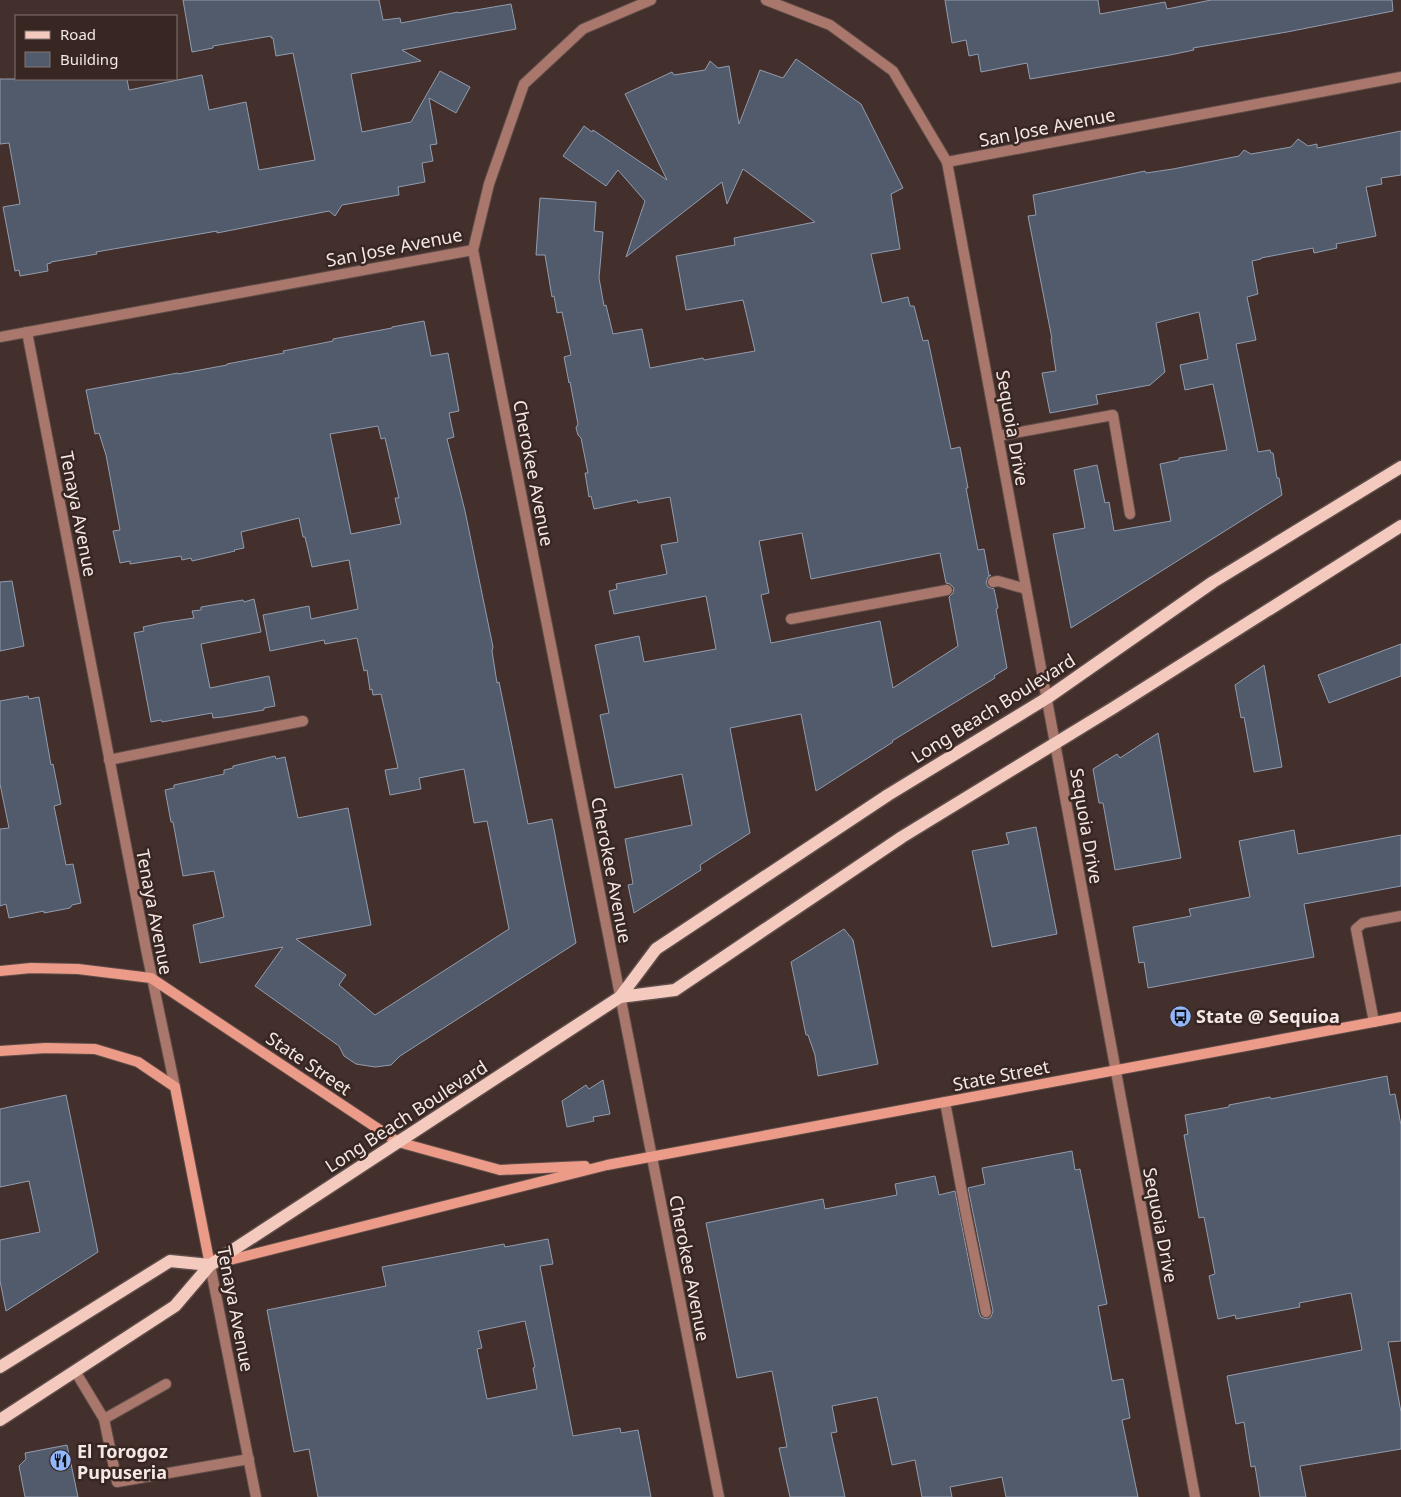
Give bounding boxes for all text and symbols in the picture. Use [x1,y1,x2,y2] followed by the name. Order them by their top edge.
[15,15,178,80] legend
[60,24,96,44] text: Road
[60,49,118,69] text: Building
[977,102,1117,152] street label: San Jose Avenue
[324,222,464,272] street label: San Jose Avenue
[991,368,1035,488] street label: Sequoia Drive
[508,398,560,548] street label: Cherokee Avenue
[55,449,103,579] street label: Tenaya Avenue
[906,648,1080,768] street label: Long Beach Boulevard
[1065,766,1109,886] street label: Sequoia Drive
[586,795,638,945] street label: Cherokee Avenue
[131,847,179,977] street label: Tenaya Avenue
[1168,1004,1192,1028] bus stop icon: State @ Sequioa
[1196,1004,1340,1028] place label: State @ Sequioa
[262,1026,357,1101] street label: State Street
[320,1054,492,1178] street label: Long Beach Boulevard
[951,1054,1052,1096] street label: State Street
[1138,1165,1184,1285] street label: Sequoia Drive
[664,1193,716,1343] street label: Cherokee Avenue
[212,1244,260,1374] street label: Tenaya Avenue
[77,1439,168,1484] place label: El Torogoz Pupuseria
[49,1449,73,1473] restaurant icon: El Torogoz Pupuseria

